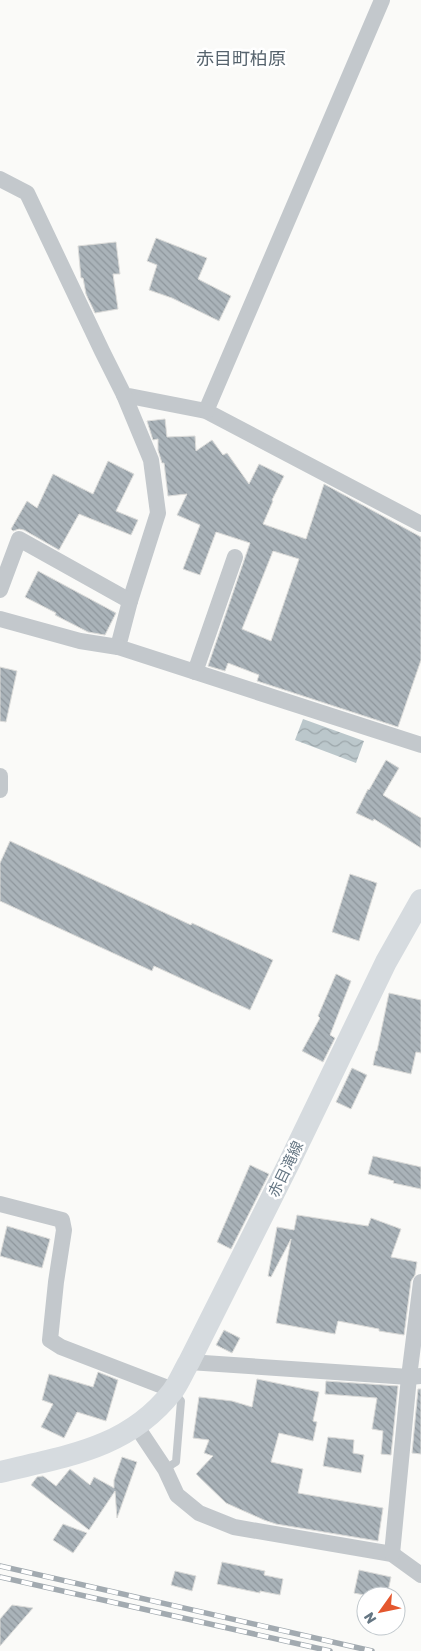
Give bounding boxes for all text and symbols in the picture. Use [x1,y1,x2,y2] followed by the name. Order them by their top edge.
[196,48,286,70] district label: 赤目町柏原
[265,1138,307,1200] street label: 赤目滝線
[356,1586,406,1636] north arrow
[361,1609,380,1627] text: N

